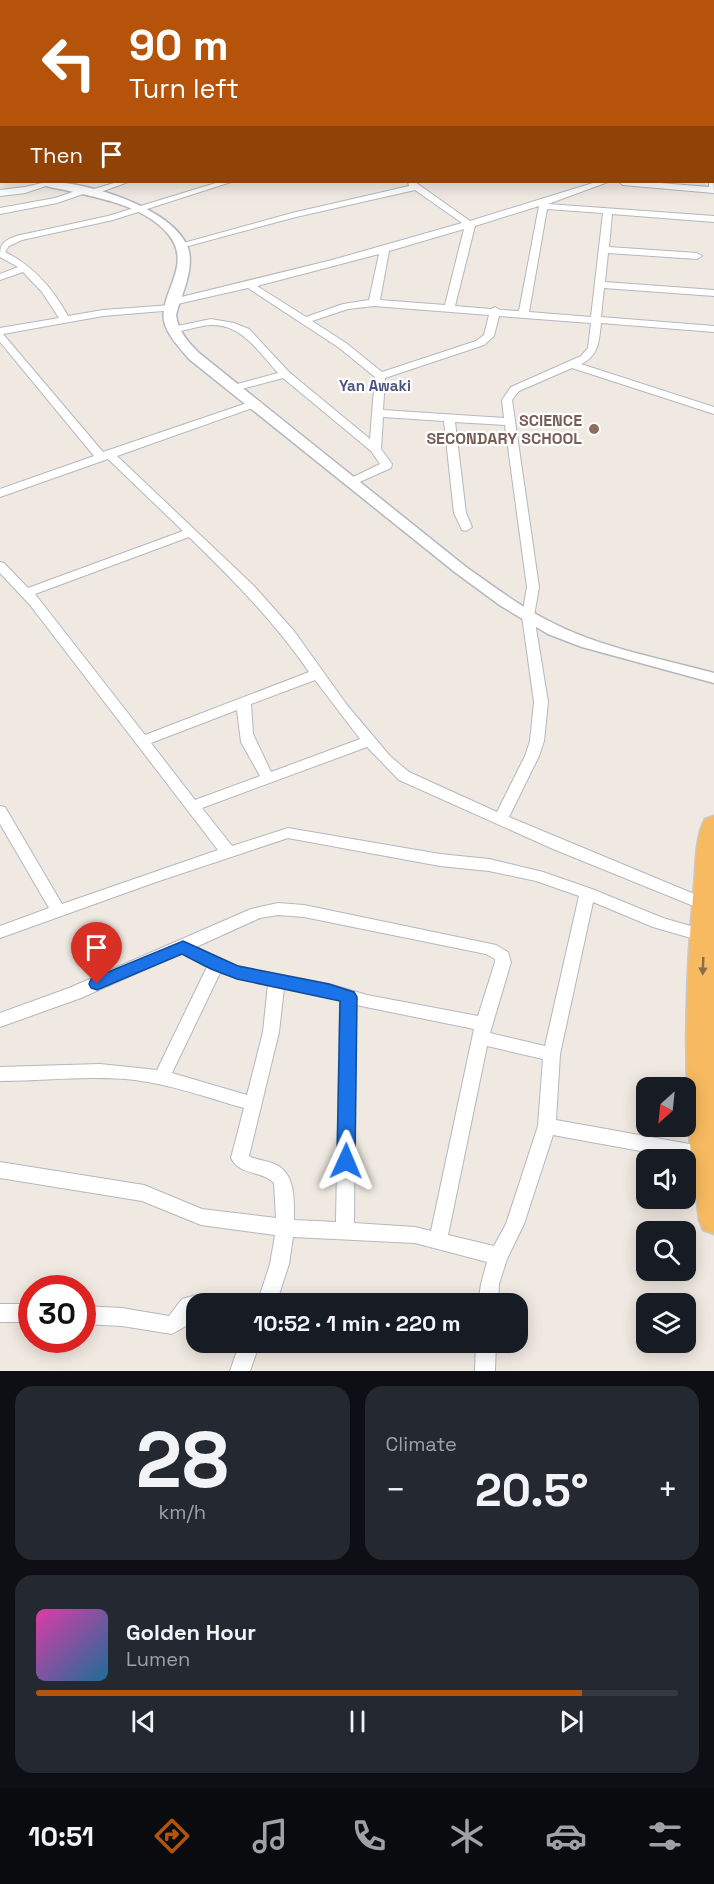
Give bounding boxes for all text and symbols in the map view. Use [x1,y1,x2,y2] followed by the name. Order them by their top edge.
[129,19,229,72] text: 90 m
[30,24,108,102] icon: left
[129,71,239,106] text: Turn left
[95,138,128,171] icon: arrive
[30,141,83,169] text: Then
[339,376,411,395] district label: Yan Awaki
[426,410,582,449] place label: SCIENCE SECONDARY SCHOOL
[587,422,601,436] marker: SCIENCE SECONDARY SCHOOL
[71,922,122,984] pin
[80,931,113,964] icon: arrive
[698,957,707,976] one-way arrow
[636,1077,696,1137] north arrow
[636,1077,696,1353] map controls
[314,1129,378,1193] position arrow
[636,1149,696,1209] button: sound
[636,1221,696,1281] button: search
[18,1275,96,1353] speed limit sign: 30
[636,1293,696,1353] button: layers
[253,1309,461,1337] text: 10:52 · 1 min · 220 m
[136,1410,229,1510] text: 28
[386,1431,457,1457] text: Climate
[475,1462,589,1519] text: 20.5°
[386,1469,406,1511] text: −
[658,1469,678,1511] text: +
[158,1499,206,1525] text: km/h
[126,1618,256,1646] text: Golden Hour
[126,1646,190,1672] text: Lumen
[127,1705,160,1738] icon: previous
[341,1705,374,1738] icon: pause
[555,1705,588,1738] icon: next
[151,1815,193,1857] icon: directions
[249,1815,291,1857] icon: music
[348,1815,390,1857] icon: phone
[446,1815,488,1857] icon: climate
[545,1815,587,1857] icon: car
[644,1815,686,1857] icon: filters
[28,1819,94,1854] text: 10:51

